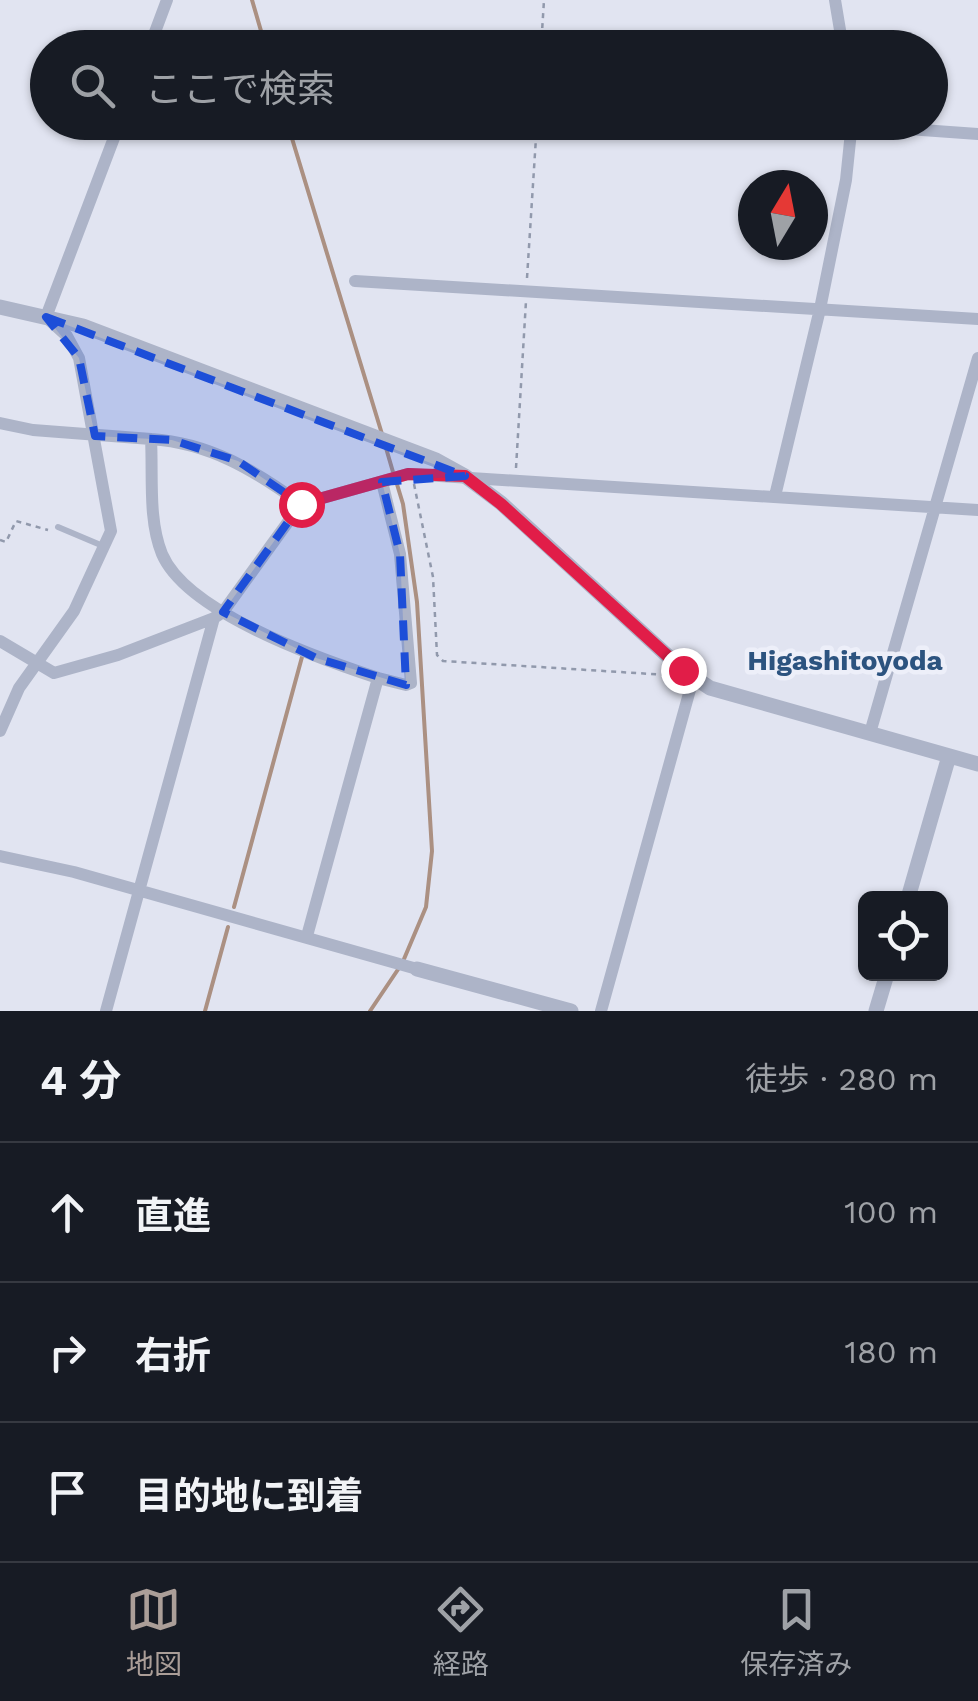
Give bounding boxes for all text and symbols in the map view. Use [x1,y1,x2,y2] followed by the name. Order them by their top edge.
[30,30,948,140] search box
[65,58,120,113] icon: search
[145,67,335,111] text: ここで検索
[738,170,828,260] north arrow
[279,482,325,528] route start
[747,644,944,677] district label: Higashitoyoda
[661,648,707,694] route end
[858,891,948,981] map controls
[858,891,948,981] button: locate
[40,1056,121,1105] text: 4 分
[745,1060,938,1098] text: 徒歩 · 280 m
[40,1185,95,1240] icon: ahead
[844,1193,938,1231] text: 100 m
[135,1194,211,1238] text: 直進
[40,1325,95,1380] icon: right
[844,1333,938,1371] text: 180 m
[135,1334,211,1378] text: 右折
[40,1465,95,1520] icon: arrive
[135,1474,363,1518] text: 目的地に到着
[126,1582,182,1682] tab: 地図
[433,1582,489,1682] tab: 経路
[740,1582,852,1682] tab: 保存済み

